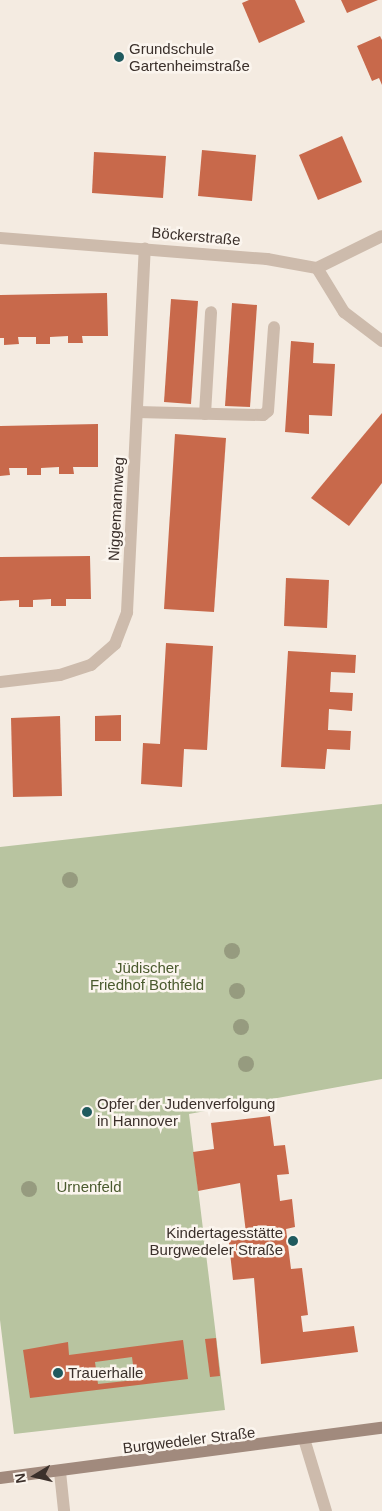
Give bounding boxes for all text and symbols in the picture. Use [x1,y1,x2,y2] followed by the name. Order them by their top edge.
[129,39,250,74] place label: Grundschule Gartenheimstraße
[113,51,125,63] marker: Grundschule Gartenheimstraße
[151,223,241,249] street label: Böckerstraße
[104,456,128,562] street label: Niggemannweg
[90,958,204,993] park label: Jüdischer Friedhof Bothfeld
[97,1094,275,1129] place label: Opfer der Judenverfolgung in Hannover
[81,1106,93,1118] marker: Opfer der Judenverfolgung in Hannover
[56,1178,122,1196] park label: Urnenfeld
[150,1223,283,1258] place label: Kindertagesstätte Burgwedeler Straße
[287,1235,299,1247] marker: Kindertagesstätte Burgwedeler Straße
[68,1364,143,1382] place label: Trauerhalle
[52,1367,64,1379] marker: Trauerhalle
[122,1423,256,1457] street label: Burgwedeler Straße
[10,1451,60,1501] north arrow
[11,1472,29,1485] text: N

